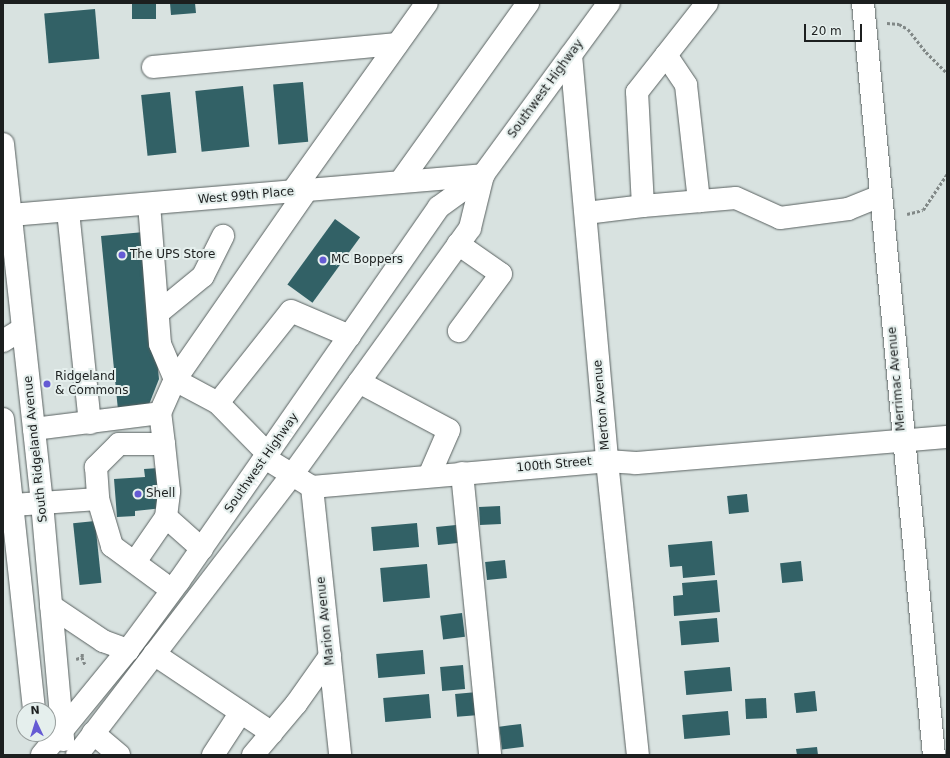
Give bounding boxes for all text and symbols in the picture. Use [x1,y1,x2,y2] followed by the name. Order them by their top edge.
[806,16,864,42] scale bar
[811,24,842,38] text: 20 m
[505,37,587,141] street label: Southwest Highway
[197,185,295,207] street label: West 99th Place
[130,248,215,262] place label: The UPS Store
[117,250,127,260] marker: The UPS Store
[331,253,403,267] place label: MC Boppers
[318,255,328,265] marker: MC Boppers
[885,326,909,432] street label: Merrimac Avenue
[591,359,613,451] street label: Merton Avenue
[55,370,128,398] place label: Ridgeland & Commons
[21,375,51,523] street label: South Ridgeland Avenue
[42,379,52,389] marker: Ridgeland & Commons
[222,410,302,516] street label: Southwest Highway
[516,455,592,475] street label: 100th Street
[146,487,175,501] place label: Shell
[133,489,143,499] marker: Shell
[314,576,338,666] street label: Marion Avenue
[16,702,56,742] north arrow
[30,704,40,717] text: N

